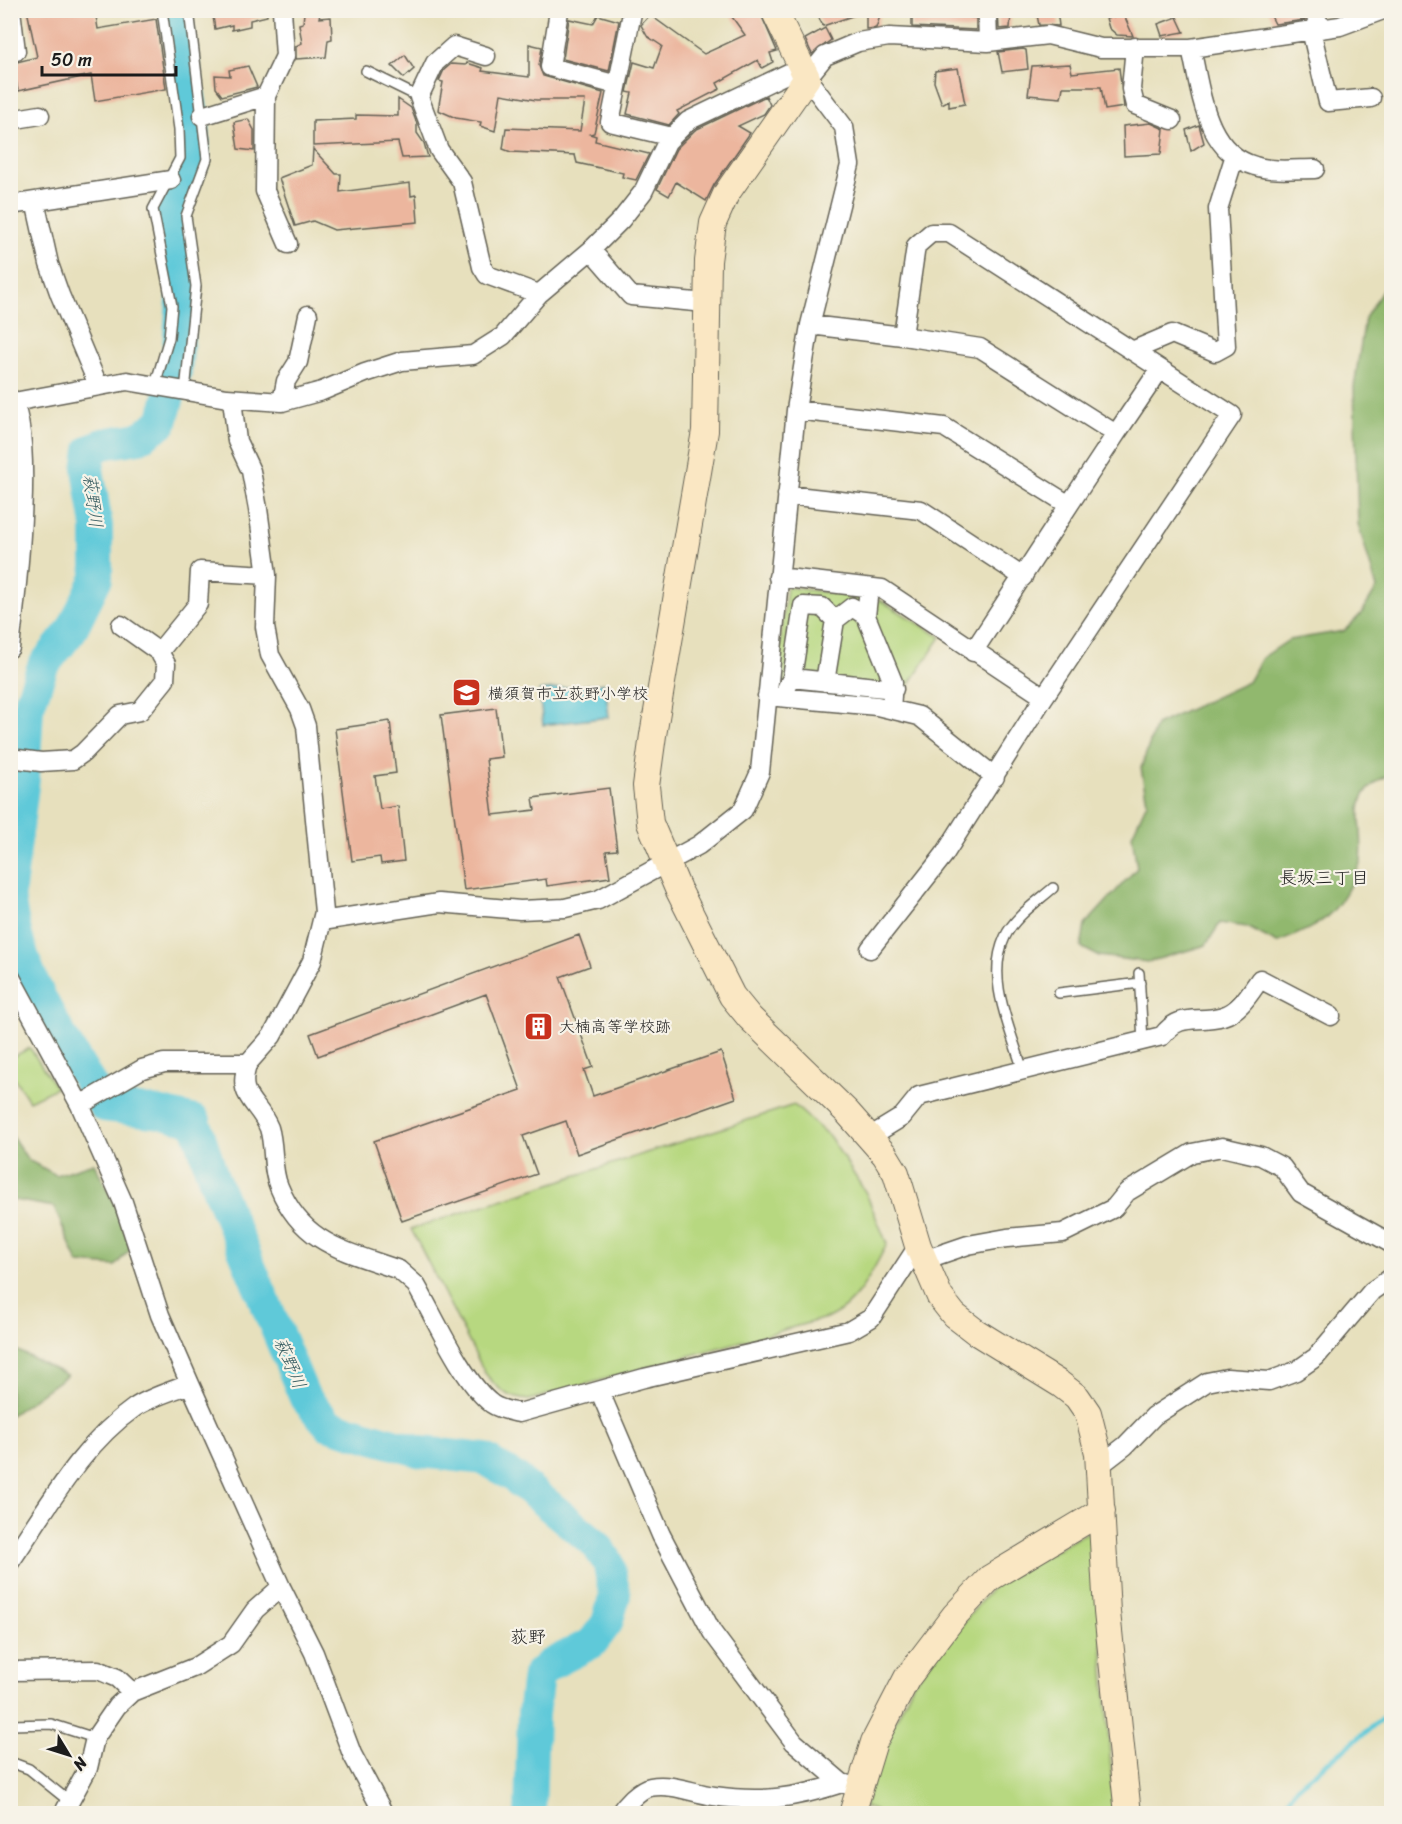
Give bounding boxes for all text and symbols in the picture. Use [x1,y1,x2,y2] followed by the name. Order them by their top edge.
[42,39,176,77] scale bar
[51,44,92,76] text: 50 m
[74,472,112,530] water label: 萩野川
[451,677,483,709] school or university icon: 横須賀市立荻野小学校
[488,679,648,708] place label: 横須賀市立荻野小学校
[1279,862,1369,894] district label: 長坂三丁目
[522,1010,554,1042] building icon: 大楠高等学校跡
[559,1012,671,1041] place label: 大楠高等学校跡
[265,1332,315,1394] water label: 萩野川
[510,1621,546,1653] district label: 荻野
[39,1725,99,1785] north arrow
[65,1750,96,1778] text: N

